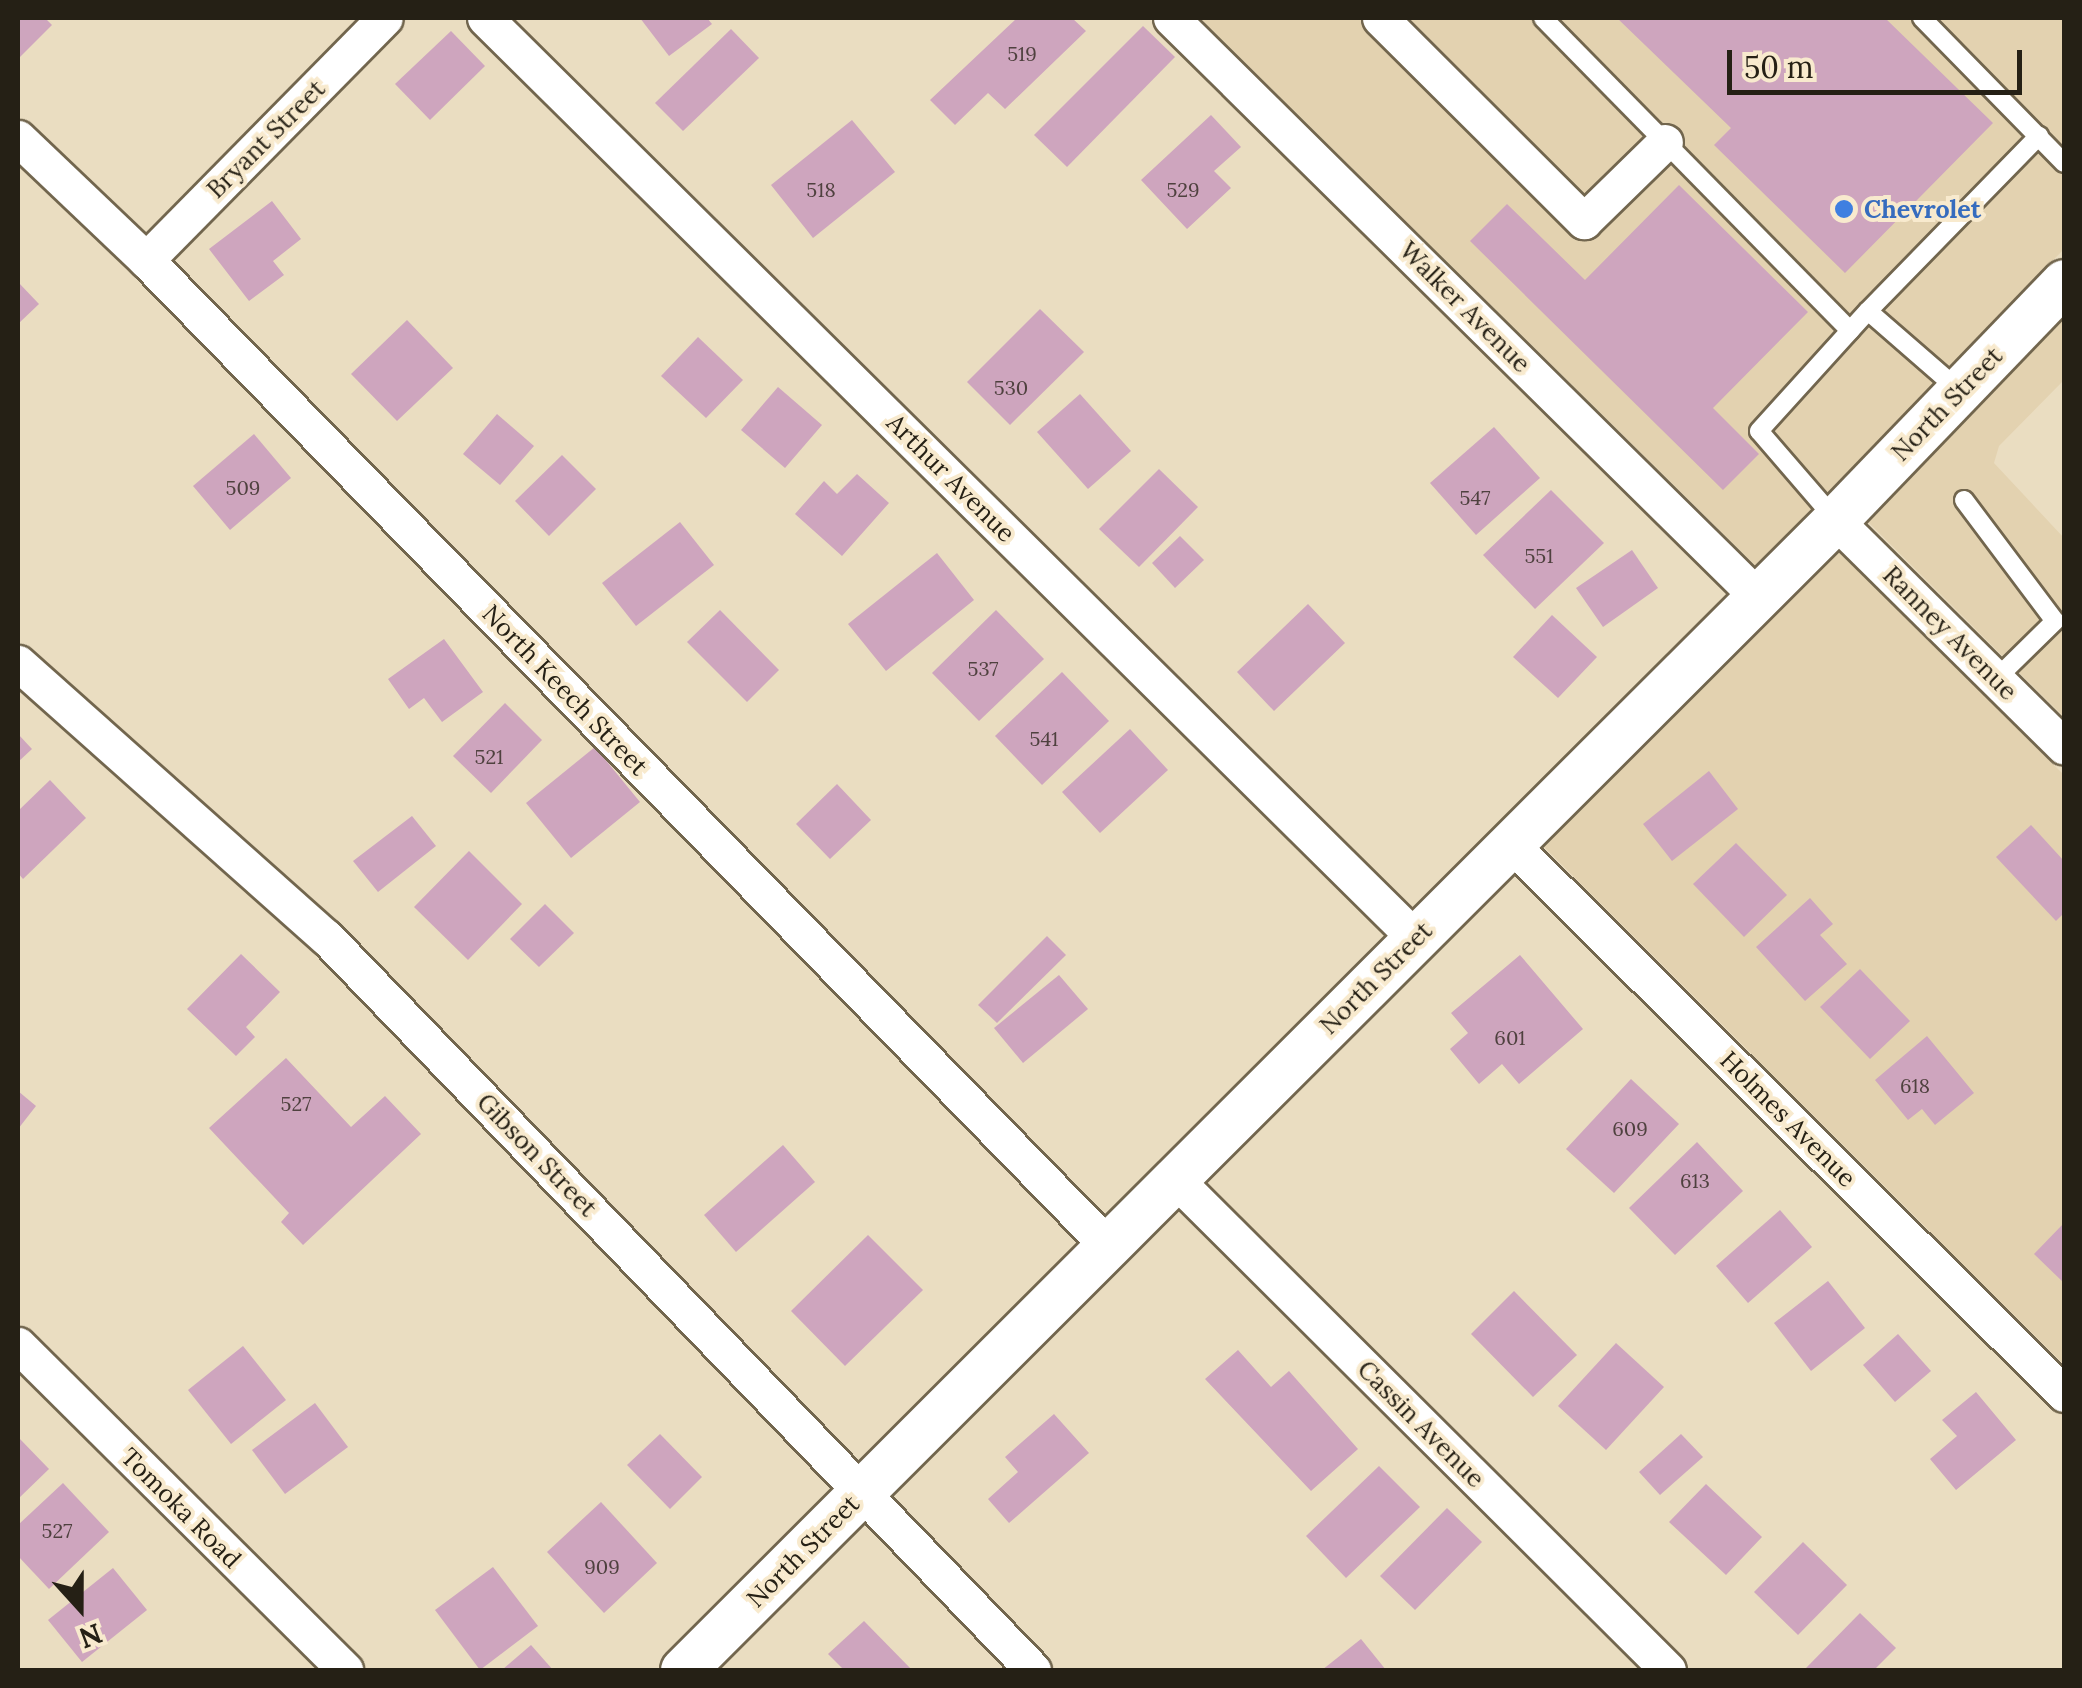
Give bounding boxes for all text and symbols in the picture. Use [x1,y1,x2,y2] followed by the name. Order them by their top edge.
[1732,30,2027,92] scale bar
[1007,41,1037,65] house number: 519
[1744,48,1814,86] text: 50 m
[201,74,331,204] street label: Bryant Street
[806,177,836,201] house number: 518
[1166,177,1200,201] house number: 529
[1864,194,1981,224] place label: Chevrolet
[1833,198,1855,220] marker: Chevrolet
[1393,235,1537,379] street label: Walker Avenue
[1885,341,2009,467] street label: North Street
[994,375,1028,399] house number: 530
[881,408,1021,548] street label: Arthur Avenue
[226,475,260,499] house number: 509
[1460,485,1490,509] house number: 547
[1524,543,1554,567] house number: 551
[1877,560,2023,706] street label: Ranney Avenue
[476,599,654,781] street label: North Keech Street
[968,656,998,680] house number: 537
[1029,726,1059,750] house number: 541
[475,744,503,768] house number: 521
[1314,916,1438,1040] street label: North Street
[1494,1025,1526,1049] house number: 601
[1714,1045,1862,1193] street label: Holmes Avenue
[1900,1073,1930,1097] house number: 618
[471,1087,603,1223] street label: Gibson Street
[281,1091,311,1115] house number: 527
[1612,1116,1648,1140] house number: 609
[1680,1168,1710,1192] house number: 613
[1351,1354,1491,1494] street label: Cassin Avenue
[115,1442,247,1574] street label: Tomoka Road
[741,1489,865,1613] street label: North Street
[42,1518,72,1542] house number: 527
[584,1554,620,1578] house number: 909
[30,1558,130,1658] north arrow
[74,1615,107,1657] text: N

